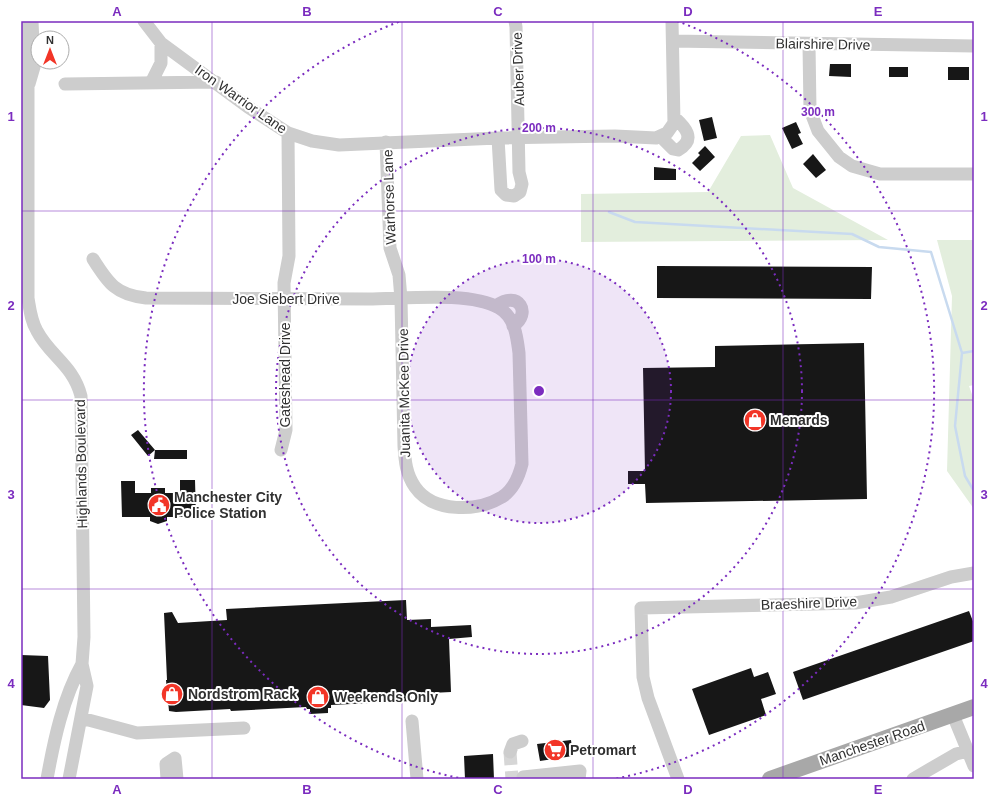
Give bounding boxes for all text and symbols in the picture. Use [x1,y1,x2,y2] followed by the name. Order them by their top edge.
[112,4,122,19] text: A
[302,4,312,19] text: B
[493,4,503,19] text: C
[683,4,693,19] text: D
[874,4,883,19] text: E
[30,30,70,70] north arrow
[509,32,527,106] street label: Auber Drive
[46,34,54,46] text: N
[775,35,871,53] street label: Blairshire Drive
[192,61,290,137] street label: Iron Warrior Lane
[801,105,835,119] text: 300 m
[7,109,15,124] text: 1
[980,109,988,124] text: 1
[522,121,556,135] text: 200 m
[379,149,399,245] street label: Warhorse Lane
[522,252,556,266] text: 100 m
[232,291,340,307] street label: Joe Siebert Drive
[7,298,15,313] text: 2
[980,298,988,313] text: 2
[277,322,293,428] street label: Gateshead Drive
[395,328,413,458] street label: Juanita McKee Drive
[532,384,546,398] centre of rings
[72,399,90,529] street label: Highlands Boulevard
[742,407,768,433] shop icon: Menards
[770,412,828,428] place label: Menards
[7,487,15,502] text: 3
[980,487,988,502] text: 3
[174,489,282,521] place label: Manchester City Police Station
[146,492,172,518] public building icon: Manchester City Police Station
[761,593,858,613] street label: Braeshire Drive
[7,676,15,691] text: 4
[980,676,988,691] text: 4
[159,681,185,707] shop icon: Nordstrom Rack
[305,684,331,710] shop icon: Weekends Only
[188,686,297,702] place label: Nordstrom Rack
[334,689,438,705] place label: Weekends Only
[817,717,927,769] street label: Manchester Road
[542,737,568,763] supermarket icon: Petromart
[570,742,636,758] place label: Petromart
[112,782,122,797] text: A
[302,782,312,797] text: B
[493,782,503,797] text: C
[683,782,693,797] text: D
[874,782,883,797] text: E

